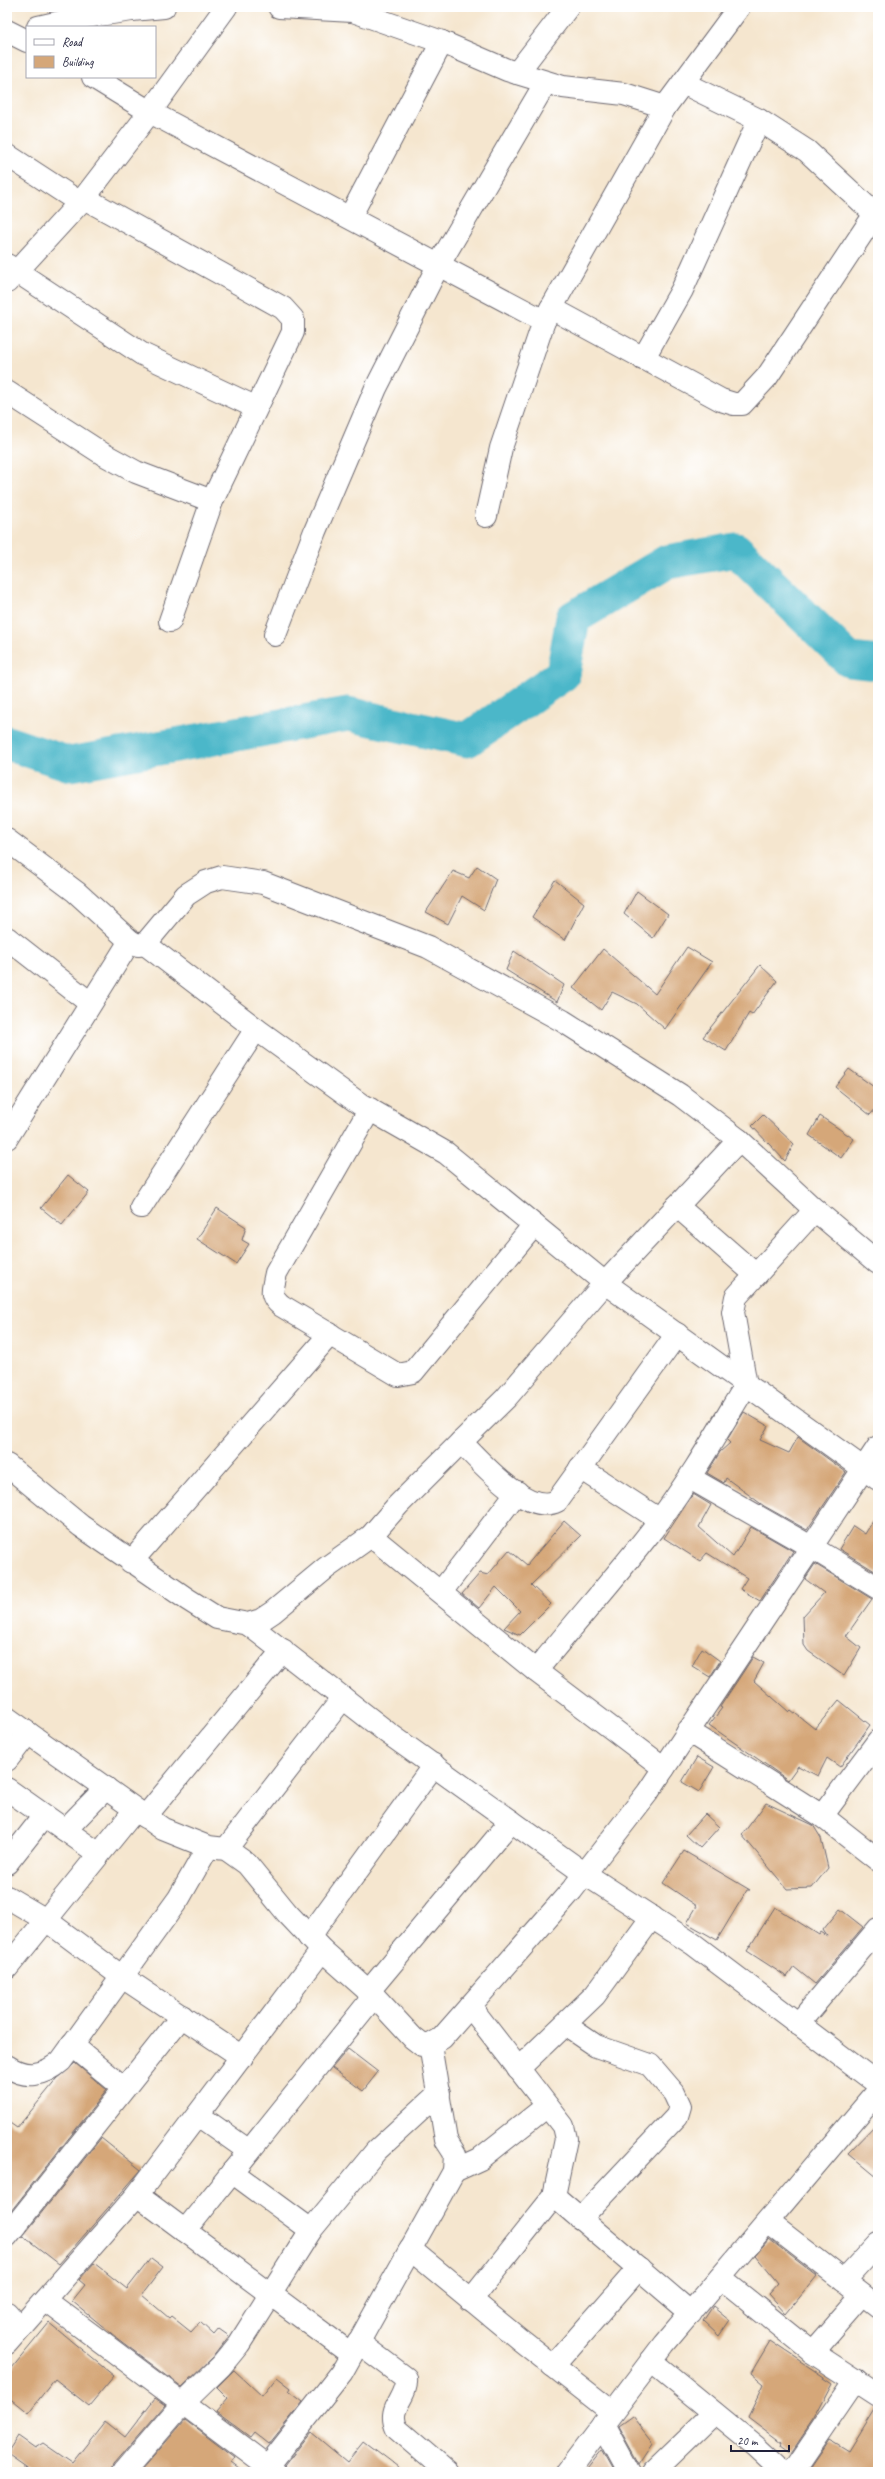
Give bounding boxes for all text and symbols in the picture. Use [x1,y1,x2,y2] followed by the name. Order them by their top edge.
[26,26,156,78] legend
[62,34,84,50] text: Road
[62,54,94,70] text: Building
[731,2427,789,2453] scale bar
[737,2433,759,2449] text: 20 m

